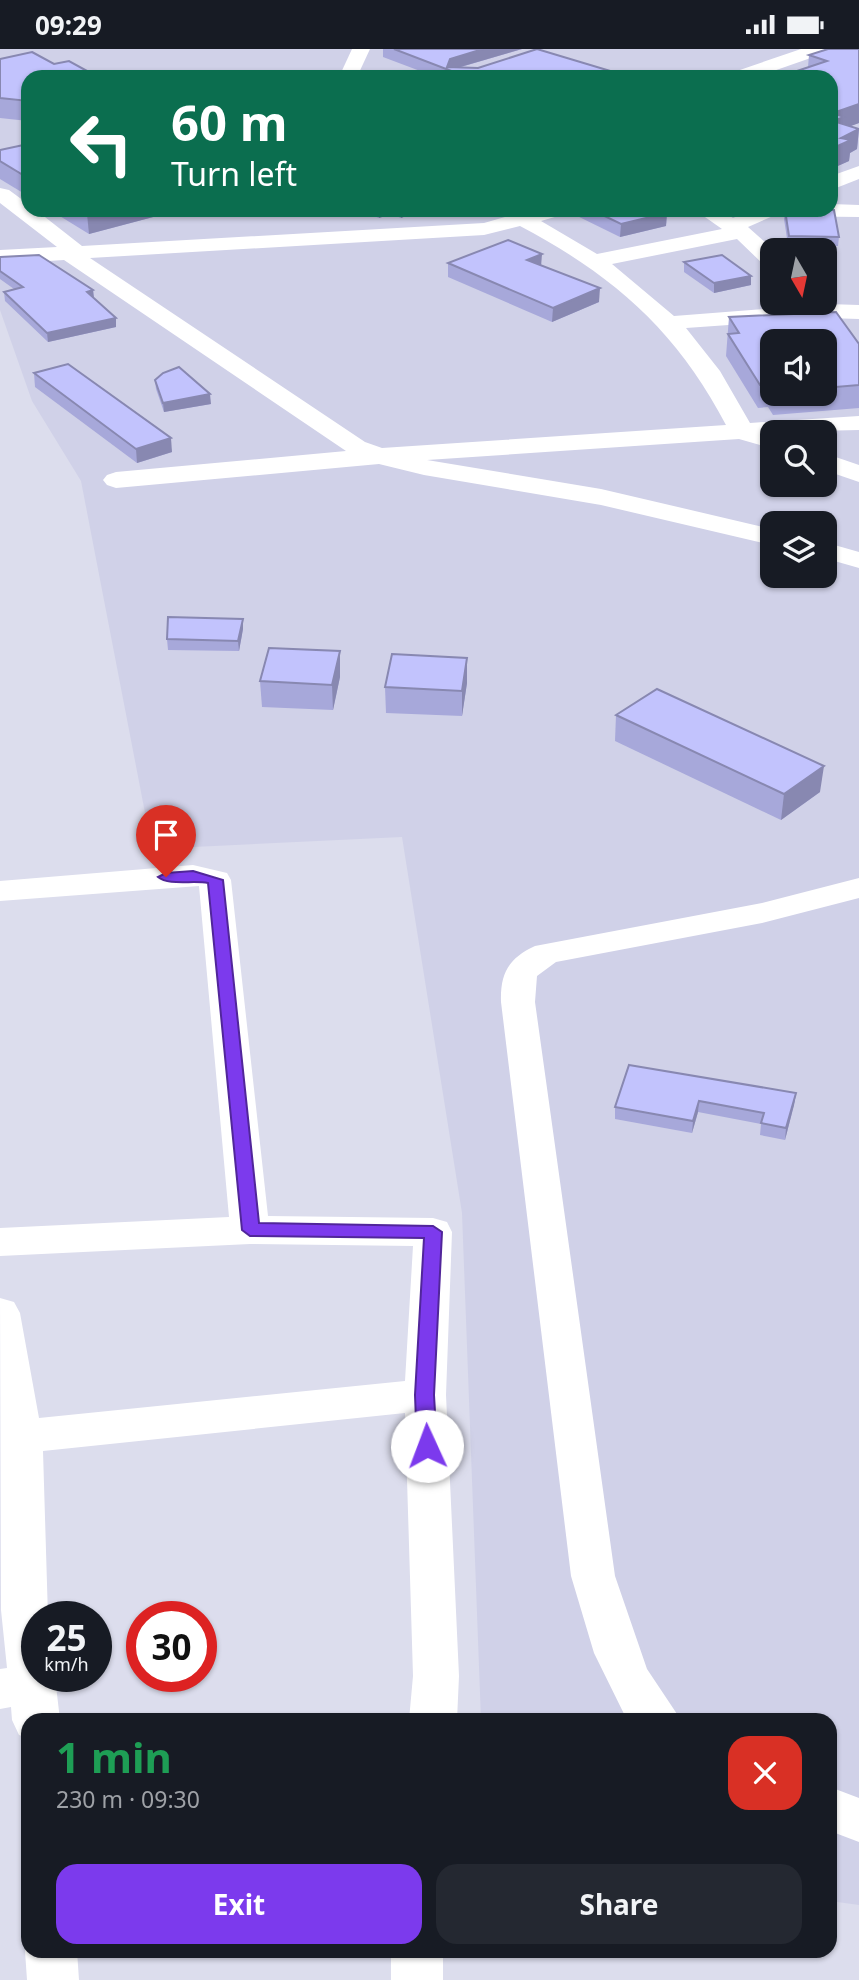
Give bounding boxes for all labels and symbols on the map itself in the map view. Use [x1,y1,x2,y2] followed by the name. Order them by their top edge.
[760,238,836,315] north arrow
[136,805,196,877] pin
[390,1409,464,1483] position arrow
[126,1601,217,1692] speed limit sign: 30

